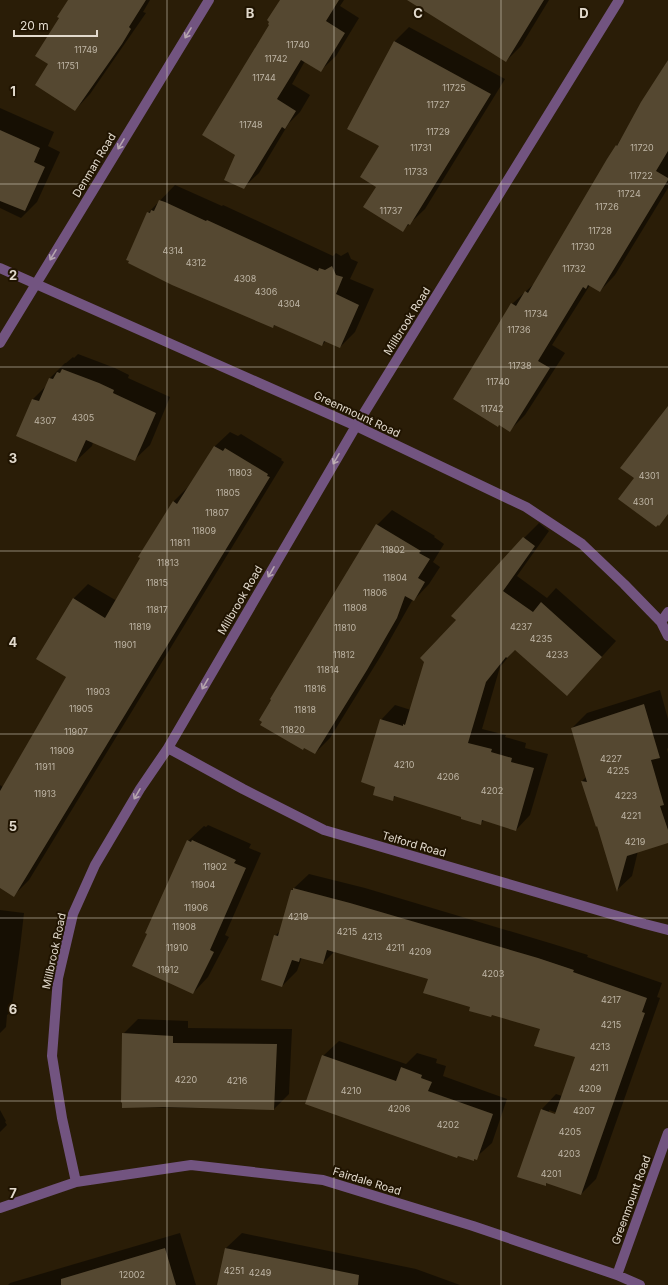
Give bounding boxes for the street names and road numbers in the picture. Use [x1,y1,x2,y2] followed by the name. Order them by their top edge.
[69,130,119,200] street label: Denman Road
[381,284,433,358] street label: Millbrook Road
[311,388,403,440] street label: Greenmount Road
[215,563,265,637] street label: Millbrook Road
[380,828,448,860] street label: Telford Road
[39,912,69,990] street label: Millbrook Road
[608,1153,654,1247] street label: Greenmount Road
[331,1164,403,1198] street label: Fairdale Road

